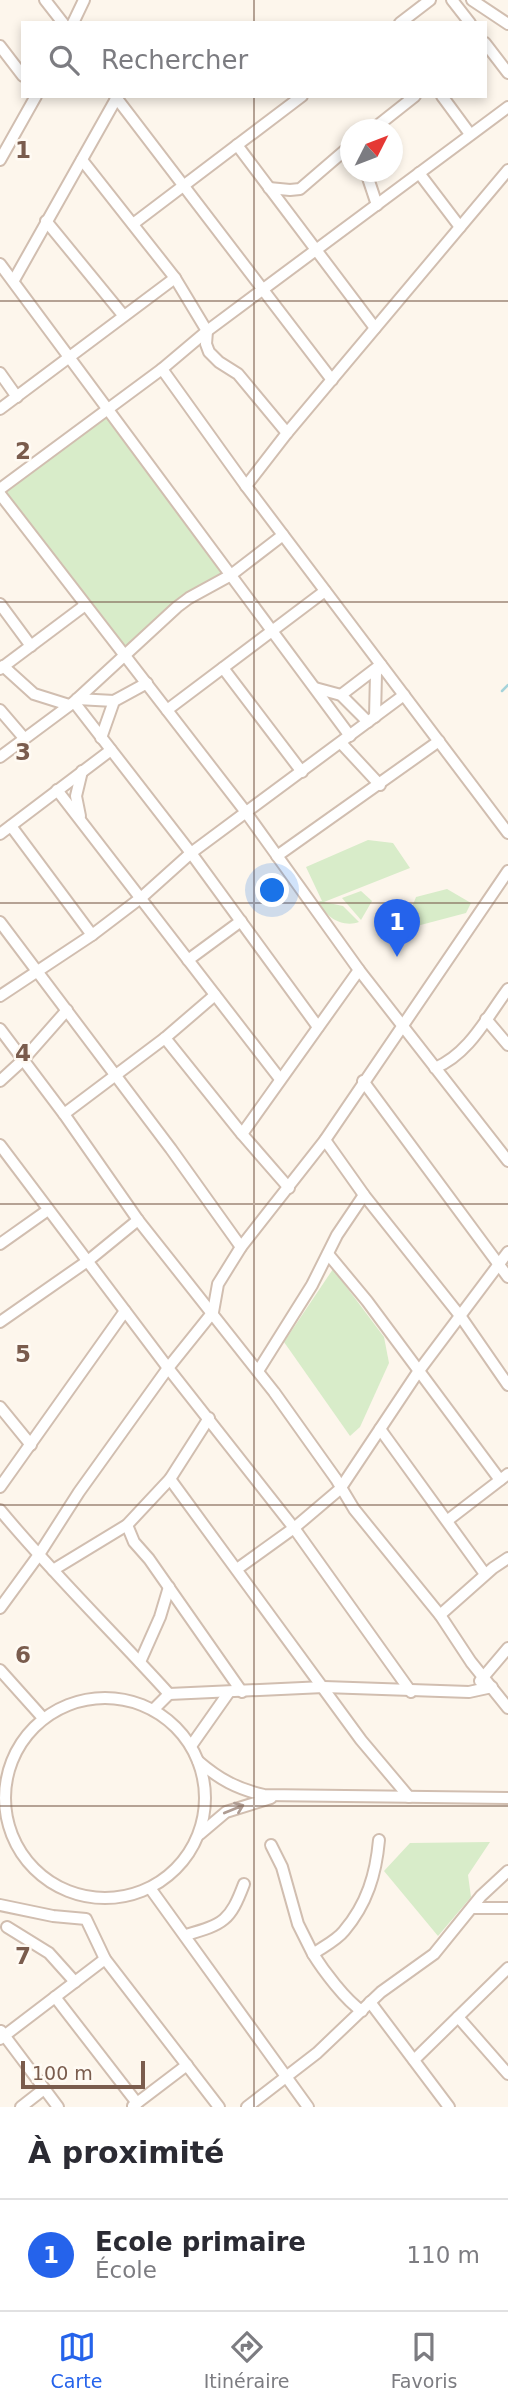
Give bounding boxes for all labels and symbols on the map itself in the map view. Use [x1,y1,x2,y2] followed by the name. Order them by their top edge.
[340,119,403,182] north arrow
[15,137,31,163] text: 1
[15,438,31,464] text: 2
[15,739,31,765] text: 3
[255,873,289,907] your location
[374,899,420,957] pin: 1
[15,1040,31,1066] text: 4
[15,1341,31,1367] text: 5
[15,1642,31,1668] text: 6
[223,1802,244,1815] one-way arrow
[15,1943,31,1969] text: 7
[21,2058,145,2090] scale bar

